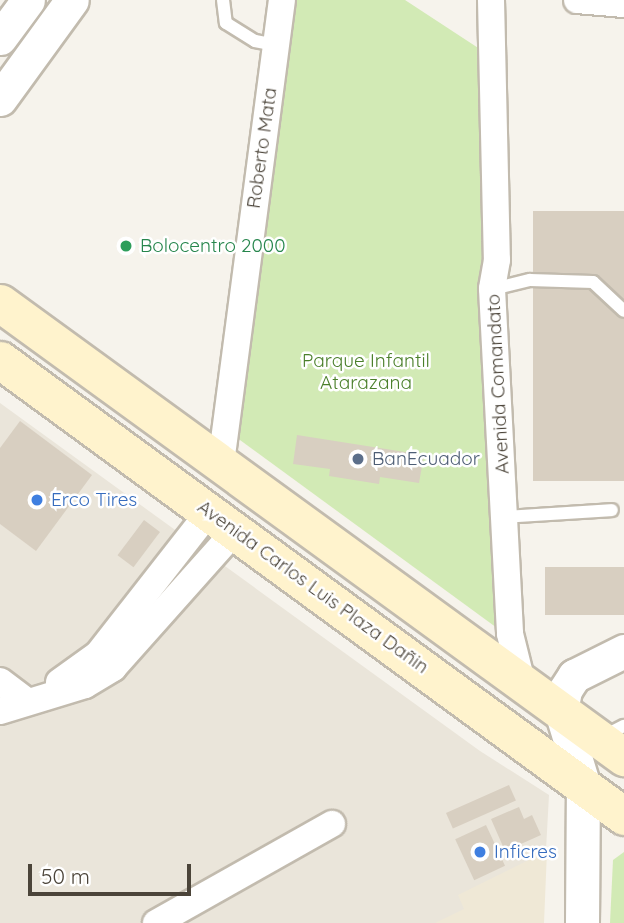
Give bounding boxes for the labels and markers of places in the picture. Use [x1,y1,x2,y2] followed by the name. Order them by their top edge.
[140,235,285,257] place label: Bolocentro 2000
[118,238,134,254] marker: Bolocentro 2000
[372,448,480,470] place label: BanEcuador
[350,451,366,467] marker: BanEcuador
[51,489,137,511] place label: Erco Tires
[29,492,45,508] marker: Erco Tires
[494,841,557,863] place label: Inficres
[472,844,488,860] marker: Inficres

